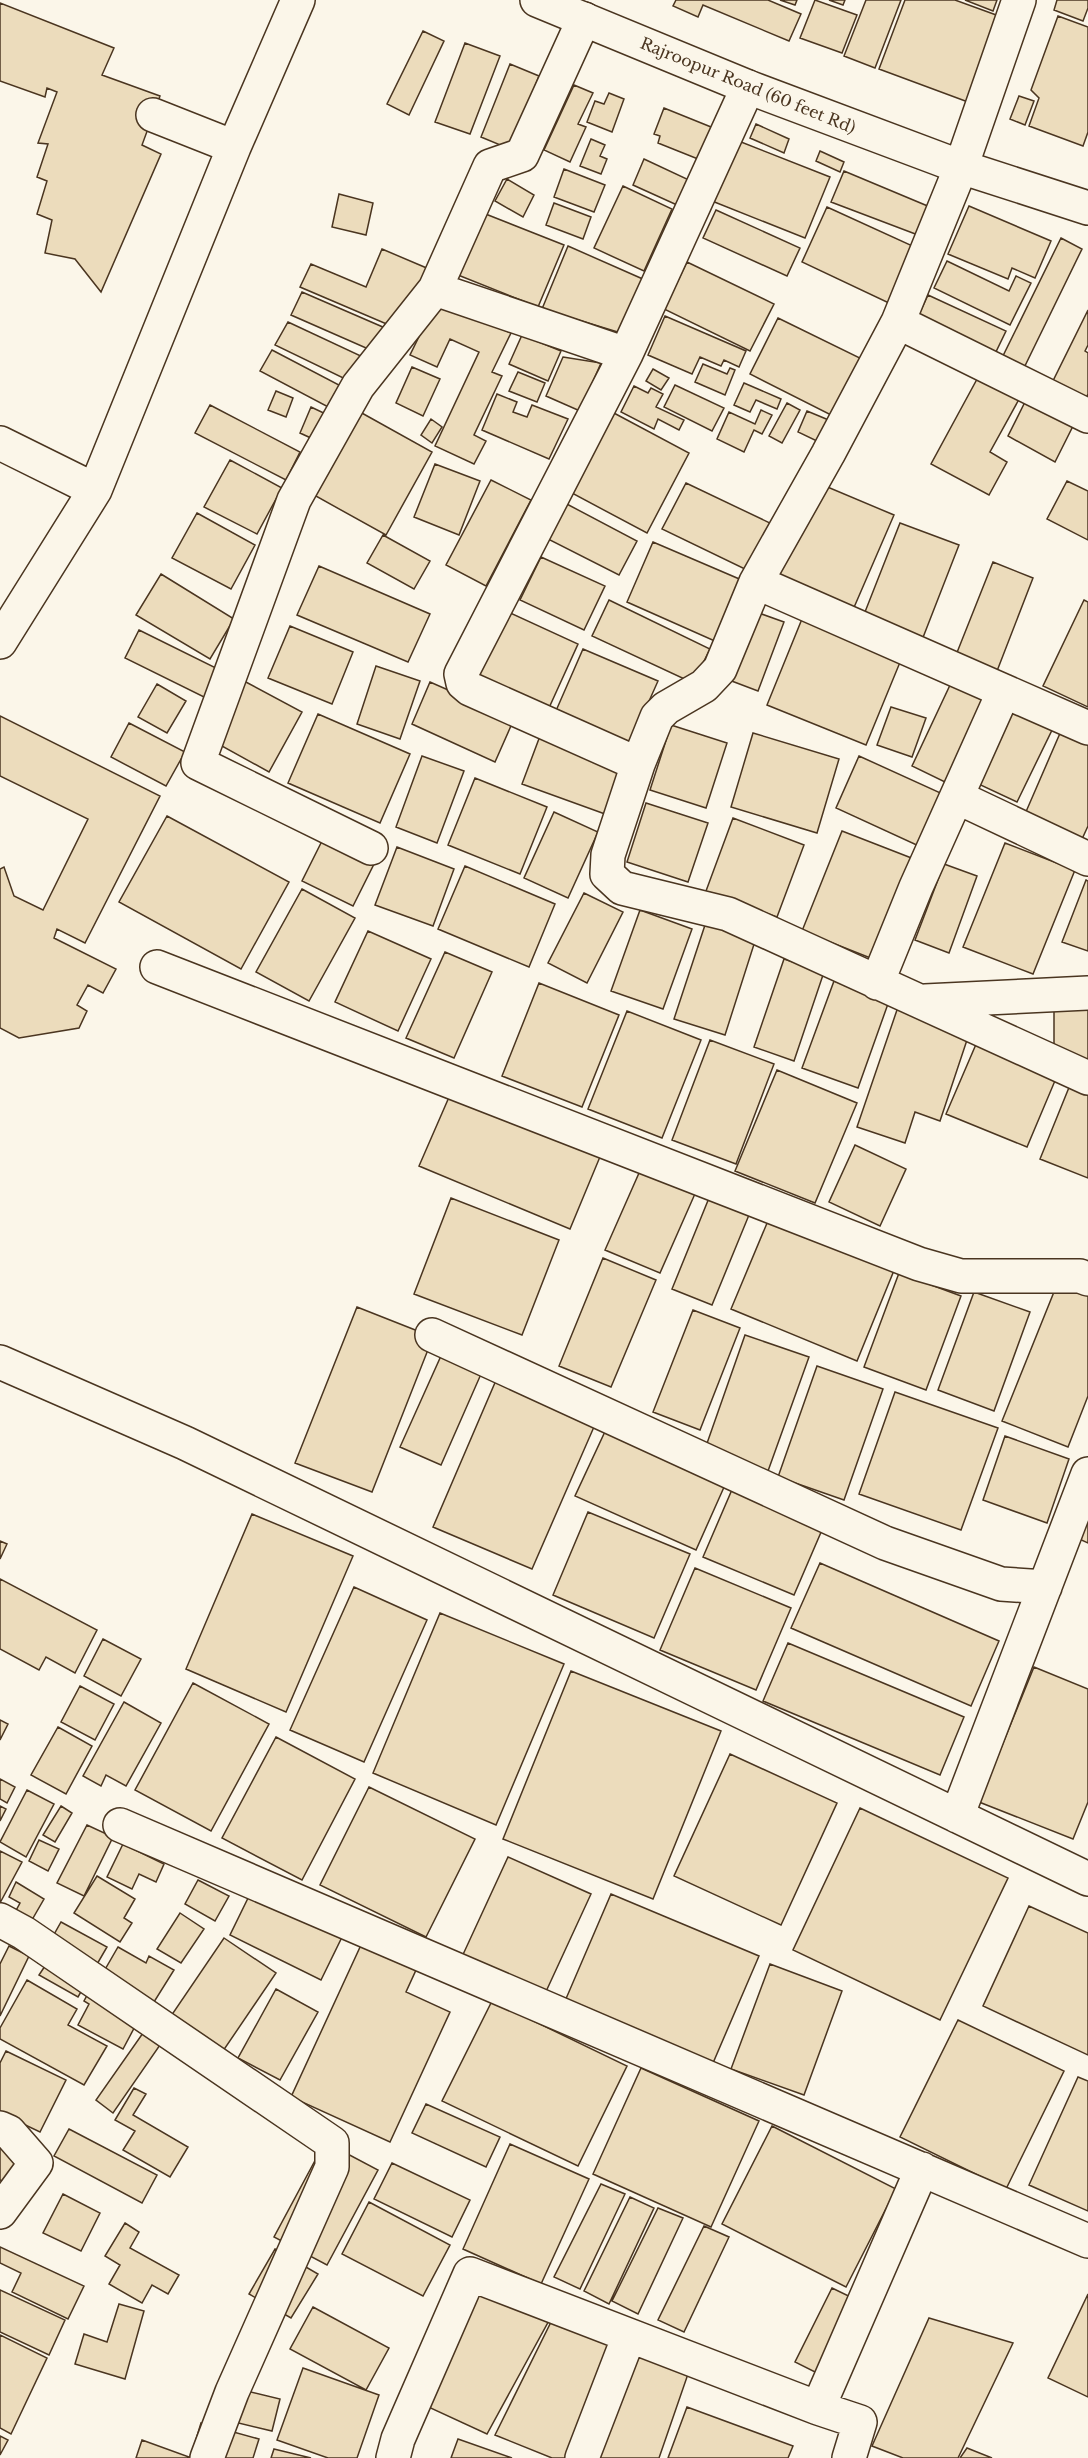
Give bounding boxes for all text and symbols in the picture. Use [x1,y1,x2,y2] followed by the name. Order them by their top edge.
[637,33,859,137] street label: Rajroopur Road (60 feet Rd)

